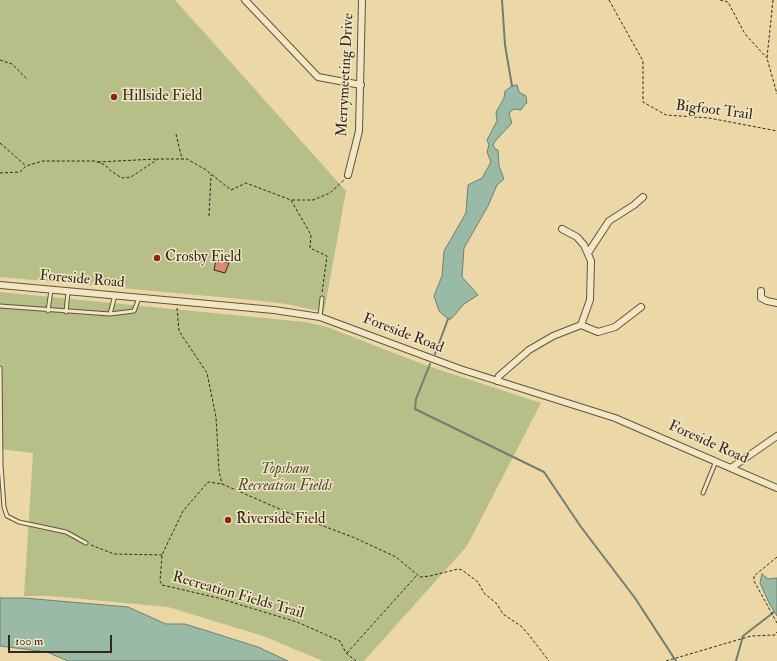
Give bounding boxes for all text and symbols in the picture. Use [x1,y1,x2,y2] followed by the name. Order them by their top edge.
[334,13,358,137] street label: Merrymeeting Drive
[122,88,202,106] place label: Hillside Field
[109,92,119,102] marker: Hillside Field
[674,97,754,125] street label: Bigfoot Trail
[165,249,241,267] place label: Crosby Field
[152,253,162,263] marker: Crosby Field
[39,267,125,293] street label: Foreside Road
[360,310,446,358] street label: Foreside Road
[665,417,751,469] street label: Foreside Road
[238,461,332,496] park label: Topsham Recreation Fields
[236,511,325,529] place label: Riverside Field
[223,515,233,525] marker: Riverside Field
[170,569,306,623] street label: Recreation Fields Trail
[10,627,114,653] scale bar
[15,634,43,649] text: 100 m

